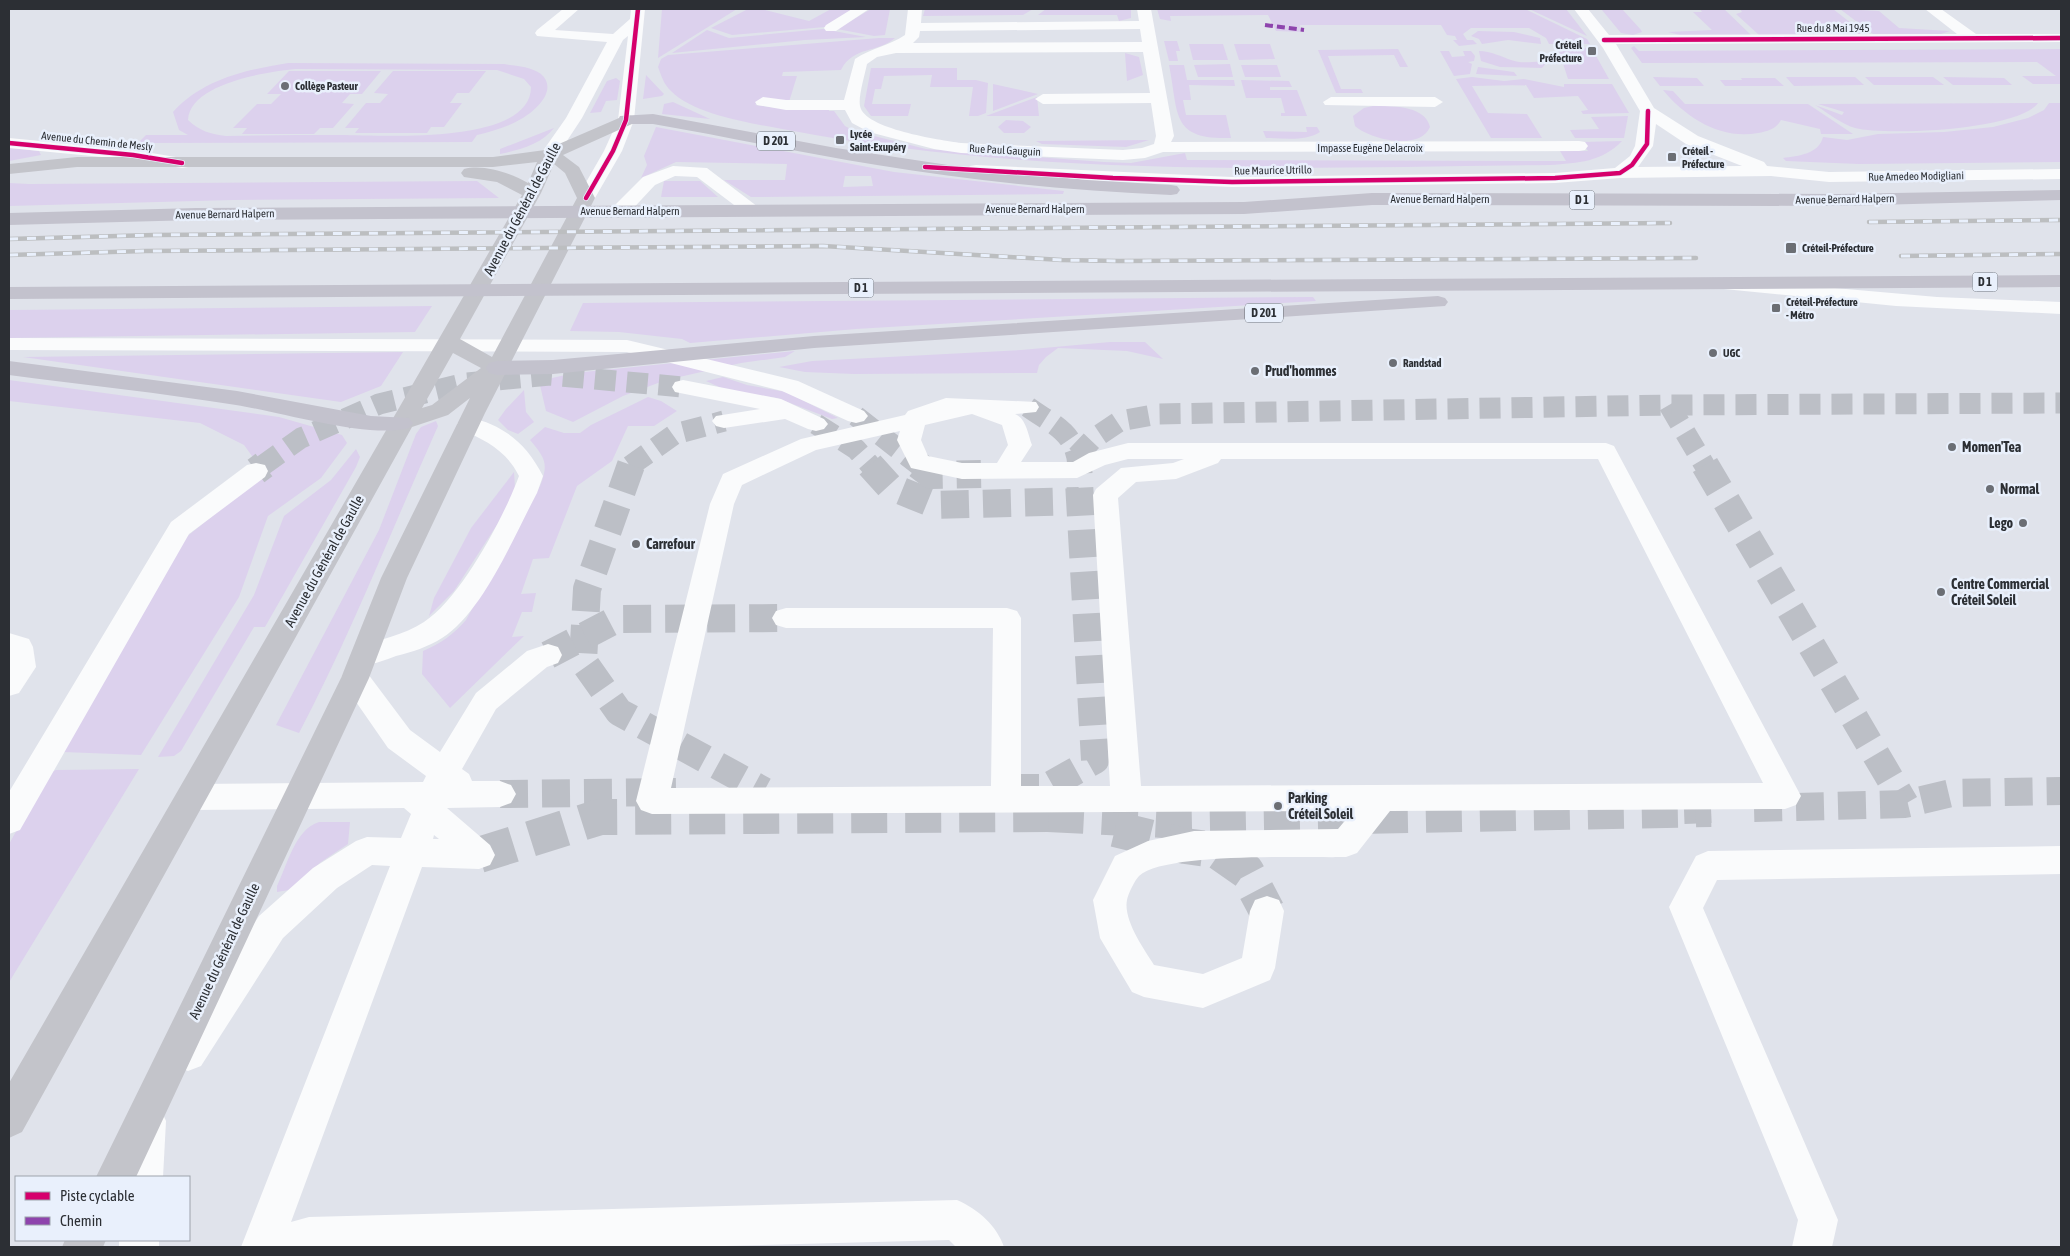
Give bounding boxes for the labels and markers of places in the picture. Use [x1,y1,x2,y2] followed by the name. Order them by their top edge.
[1540,39,1583,64] place label: Créteil Préfecture
[1586,45,1598,57] marker: Créteil Préfecture
[279,80,291,92] marker: Collège Pasteur
[295,80,358,92] place label: Collège Pasteur
[850,128,906,153] place label: Lycée Saint-Exupéry
[834,134,846,146] marker: Lycée Saint-Exupéry
[1682,145,1724,170] place label: Créteil - Préfecture
[1666,151,1678,163] marker: Créteil - Préfecture
[1784,241,1798,255] marker: Créteil-Préfecture
[1802,242,1874,254] place label: Créteil-Préfecture
[1786,296,1858,321] place label: Créteil-Préfecture - Métro
[1770,302,1782,314] marker: Créteil-Préfecture - Métro
[1707,347,1719,359] marker: UGC
[1723,347,1740,359] place label: UGC
[1387,357,1399,369] marker: Randstad
[1403,357,1442,369] place label: Randstad
[1265,363,1337,379] place label: Prud'hommes
[1249,365,1261,377] marker: Prud'hommes
[1962,439,2022,455] place label: Momen'Tea
[1946,441,1958,453] marker: Momen'Tea
[2000,481,2040,497] place label: Normal
[1984,483,1996,495] marker: Normal
[1989,515,2013,531] place label: Lego
[2017,517,2029,529] marker: Lego
[646,536,696,552] place label: Carrefour
[630,538,642,550] marker: Carrefour
[1951,576,2049,608] place label: Centre Commercial Créteil Soleil
[1935,586,1947,598] marker: Centre Commercial Créteil Soleil
[1288,790,1353,822] place label: Parking Créteil Soleil
[1272,800,1284,812] marker: Parking Créteil Soleil

